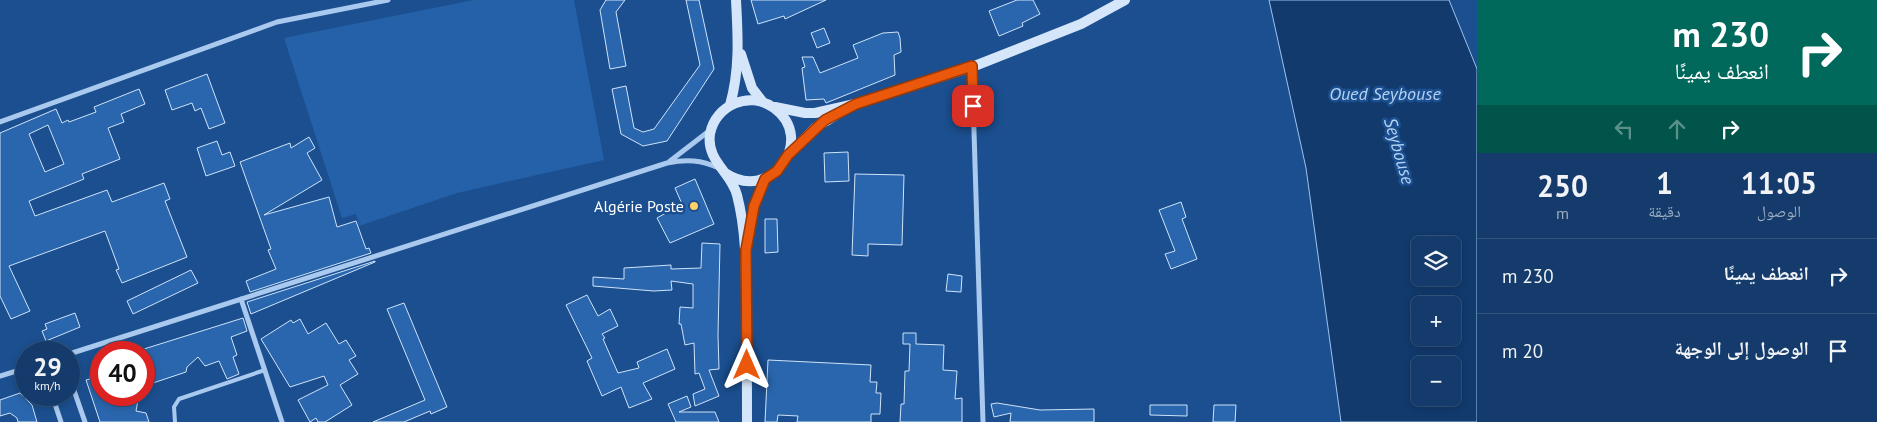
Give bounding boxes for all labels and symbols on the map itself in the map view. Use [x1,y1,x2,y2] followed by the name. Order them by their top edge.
[1329,82,1441,105] water label: Oued Seybouse
[952,85,994,127] pin
[1379,115,1420,188] water label: Seybouse
[594,196,684,216] place label: Algérie Poste
[688,200,700,212] marker: Algérie Poste
[720,338,772,390] position arrow
[90,341,155,406] speed limit sign: 40

